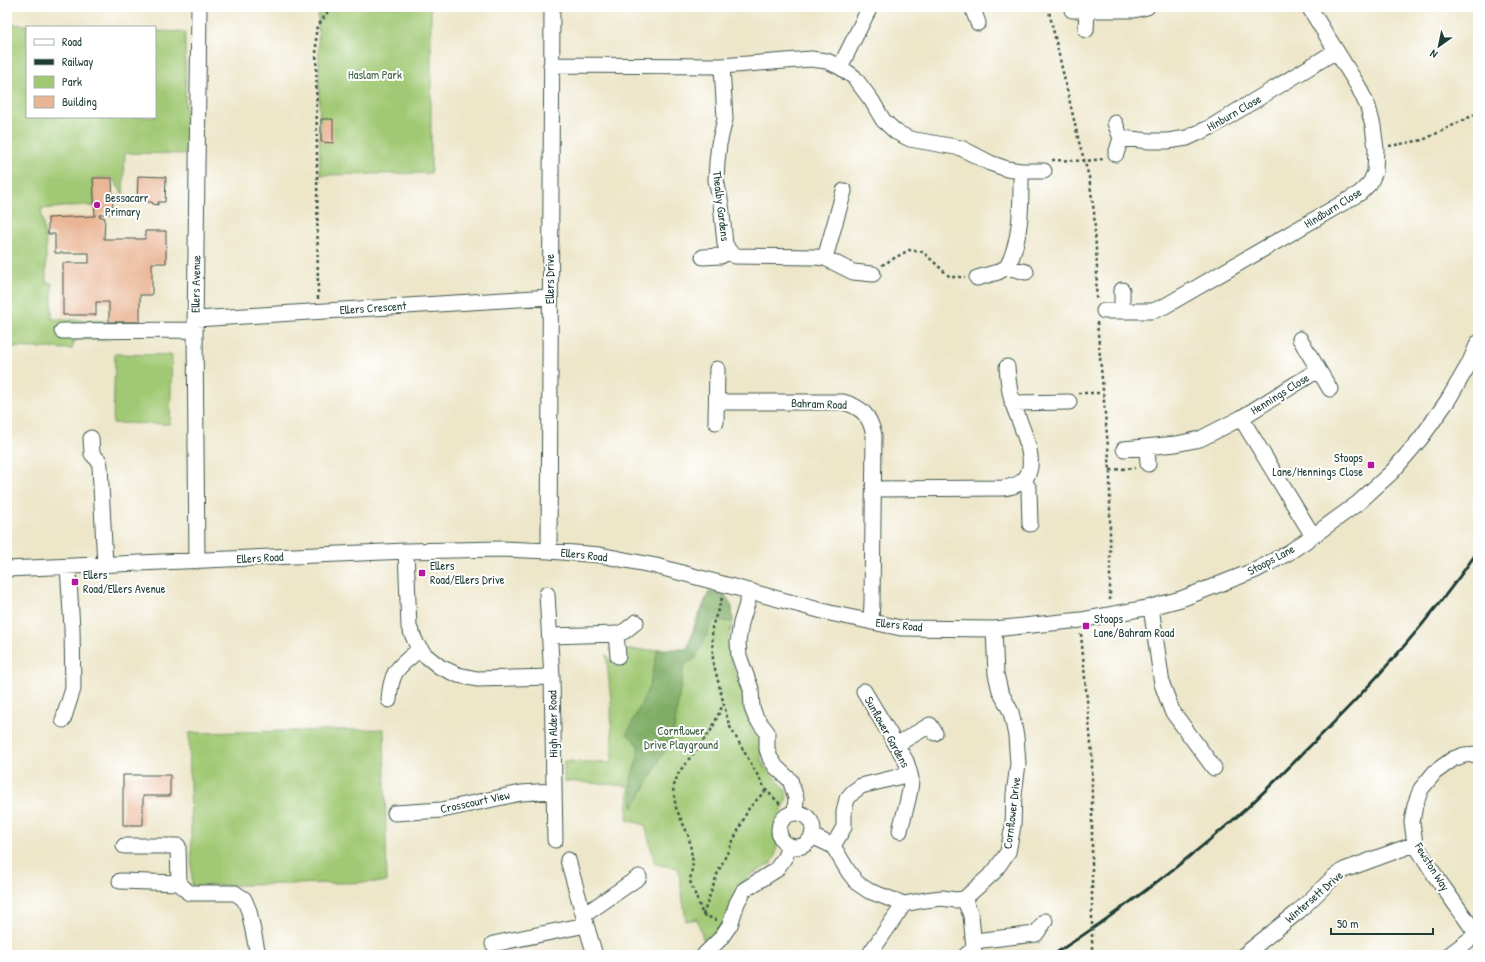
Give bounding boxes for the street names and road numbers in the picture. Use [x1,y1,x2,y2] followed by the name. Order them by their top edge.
[1203,90,1264,135] street label: Hinburn Close
[709,170,734,242] street label: Thealby Gardens
[1301,183,1365,232] street label: Hindburn Close
[541,254,558,304] street label: Ellers Drive
[186,255,205,313] street label: Ellers Avenue
[339,297,408,318] street label: Ellers Crescent
[1247,369,1312,418] street label: Hennings Close
[791,394,847,413] street label: Bahram Road
[1244,540,1298,579] street label: Stoops Lane
[560,544,609,565] street label: Ellers Road
[236,548,284,567] street label: Ellers Road
[875,614,924,635] street label: Ellers Road
[543,690,562,758] street label: High Alder Road
[861,693,914,771] street label: Sunflower Gardens
[999,776,1024,850] street label: Cornflower Drive
[438,786,512,817] street label: Crosscourt View
[1410,839,1454,894] street label: Fewston Way
[1281,866,1347,927] street label: Wintersett Drive

